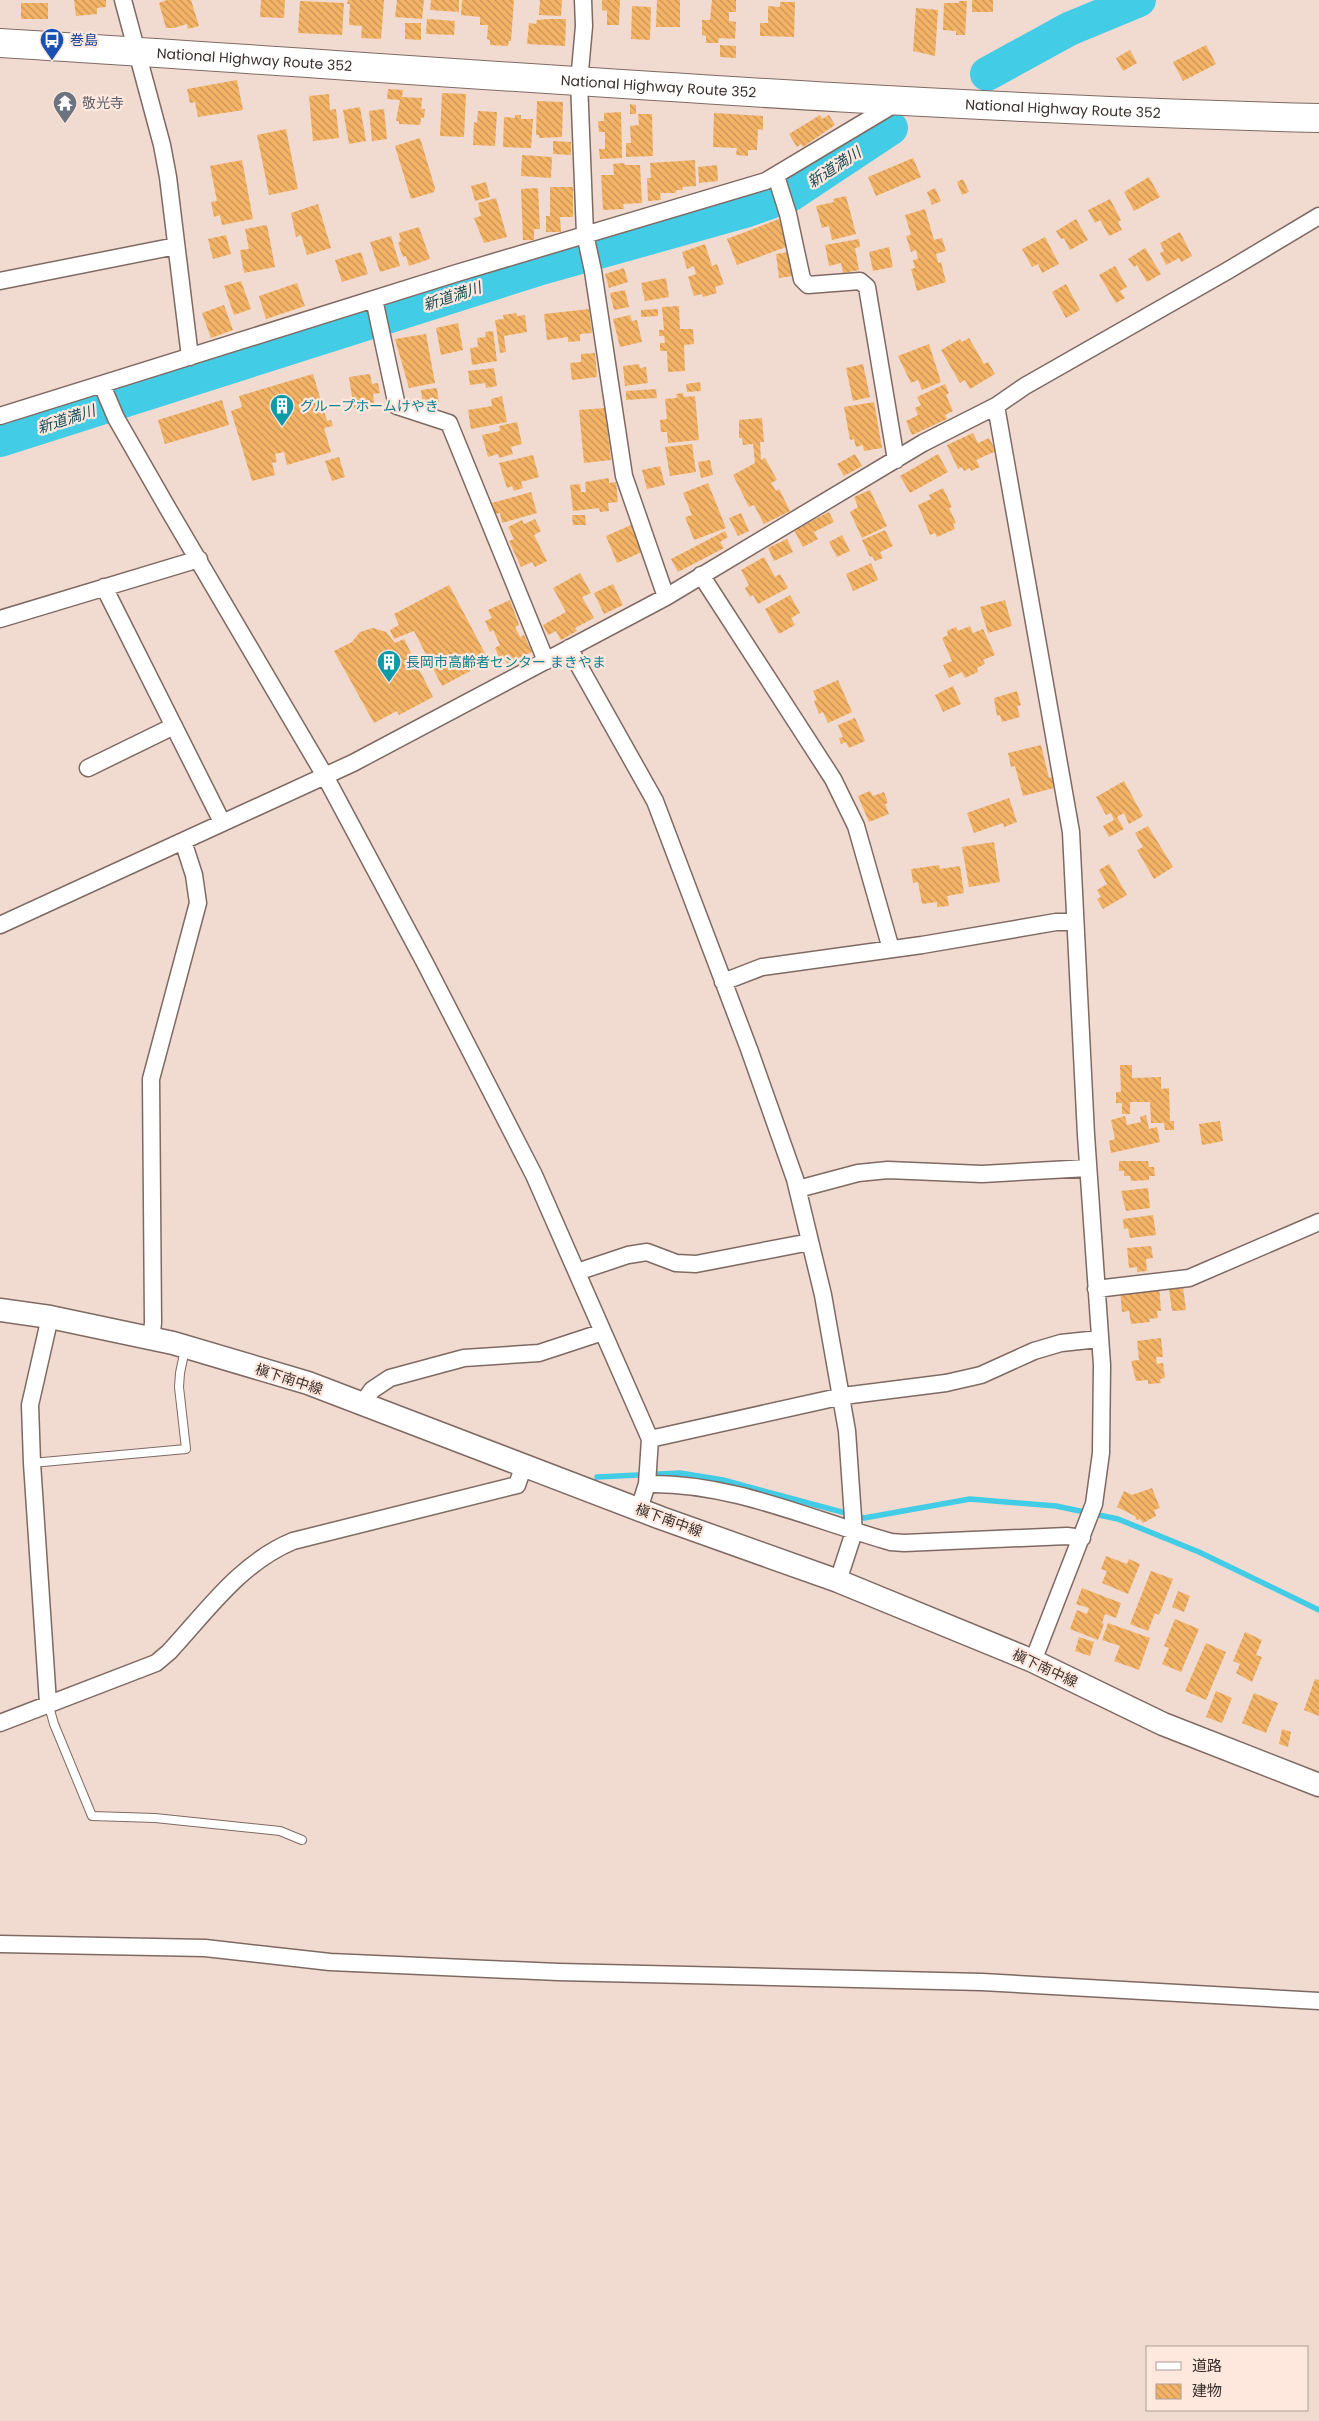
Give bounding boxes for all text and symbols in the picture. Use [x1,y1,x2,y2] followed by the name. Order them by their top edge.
[39,27,65,61] bus stop icon: 巻島
[70,30,98,50] place label: 巻島
[156,43,353,76] street label: National Highway Route 352
[560,70,757,103] street label: National Highway Route 352
[52,90,78,124] temple icon: 敬光寺
[82,93,124,113] place label: 敬光寺
[965,94,1161,123] street label: National Highway Route 352
[803,141,867,192] water label: 新道満川
[420,276,486,315] water label: 新道満川
[269,393,295,427] building icon: グループホームけやき
[300,396,439,416] place label: グループホームけやき
[34,399,100,438] water label: 新道満川
[376,649,402,683] building icon: 長岡市高齢者センター まきやま
[406,652,606,672] place label: 長岡市高齢者センター まきやま
[253,1359,325,1399] street label: 槇下南中線
[633,1499,705,1541] street label: 槇下南中線
[1009,1644,1081,1692] street label: 槇下南中線
[1146,2346,1309,2411] legend
[1192,2355,1222,2376] text: 道路
[1192,2380,1222,2401] text: 建物

